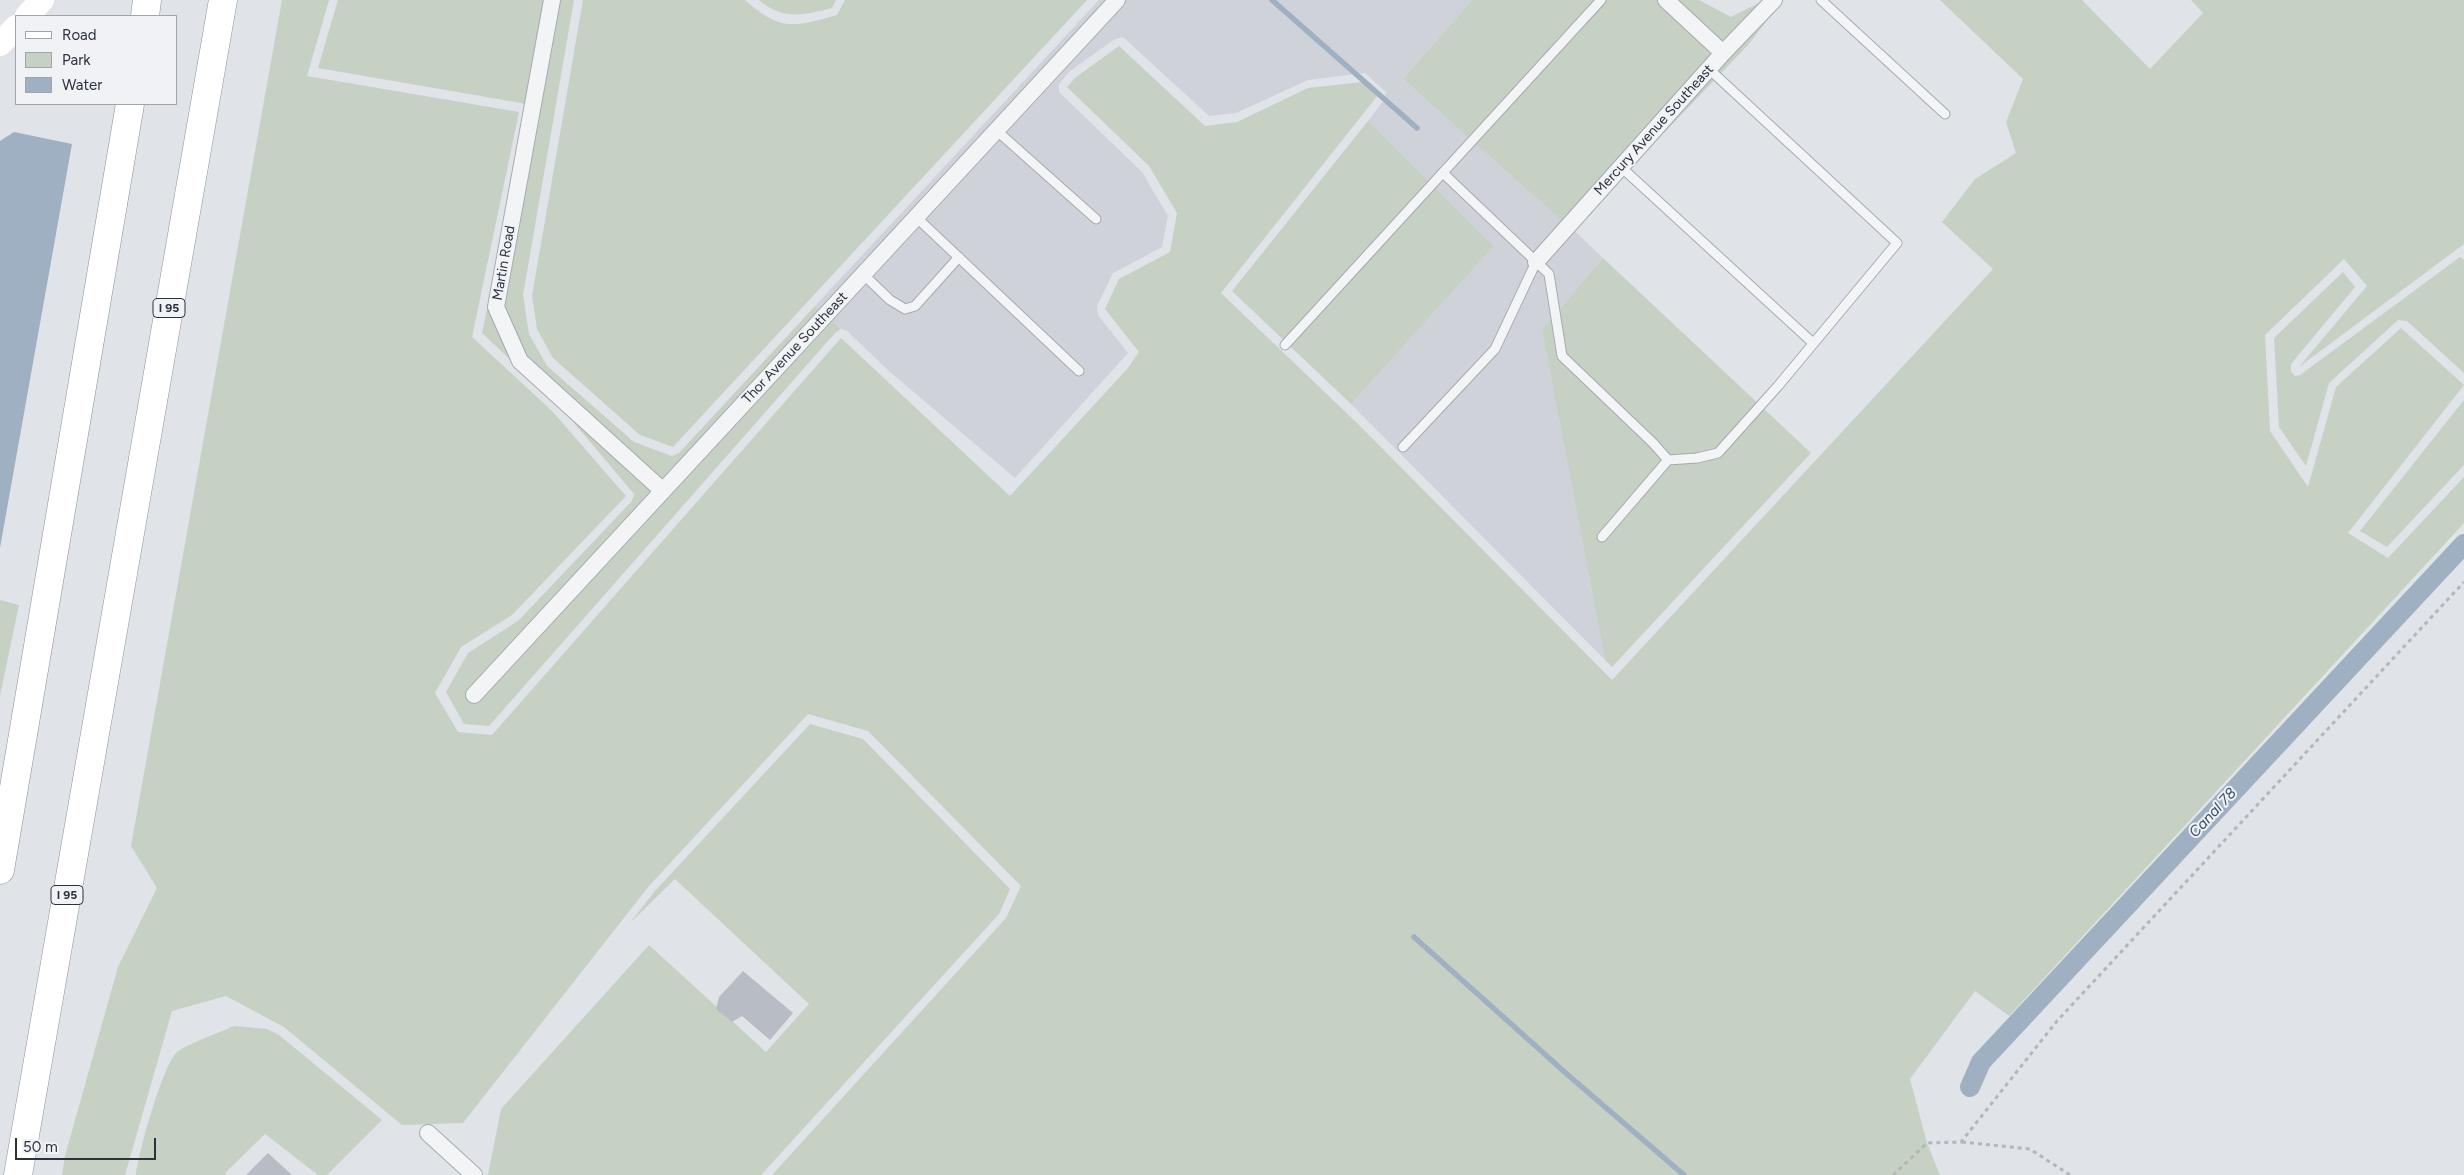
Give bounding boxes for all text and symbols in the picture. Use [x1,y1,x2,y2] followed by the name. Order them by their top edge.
[15,15,178,105] legend
[62,26,97,44] text: Road
[62,51,91,69] text: Park
[1591,61,1717,199] street label: Mercury Avenue Southeast
[62,76,102,94] text: Water
[489,224,519,302] street label: Martin Road
[739,289,851,407] street label: Thor Avenue Southeast
[153,298,185,318] road number: I 95
[2186,785,2240,841] water label: Canal 78
[51,886,83,904] road number: I 95
[18,1128,159,1160] scale bar
[23,1138,58,1156] text: 50 m

